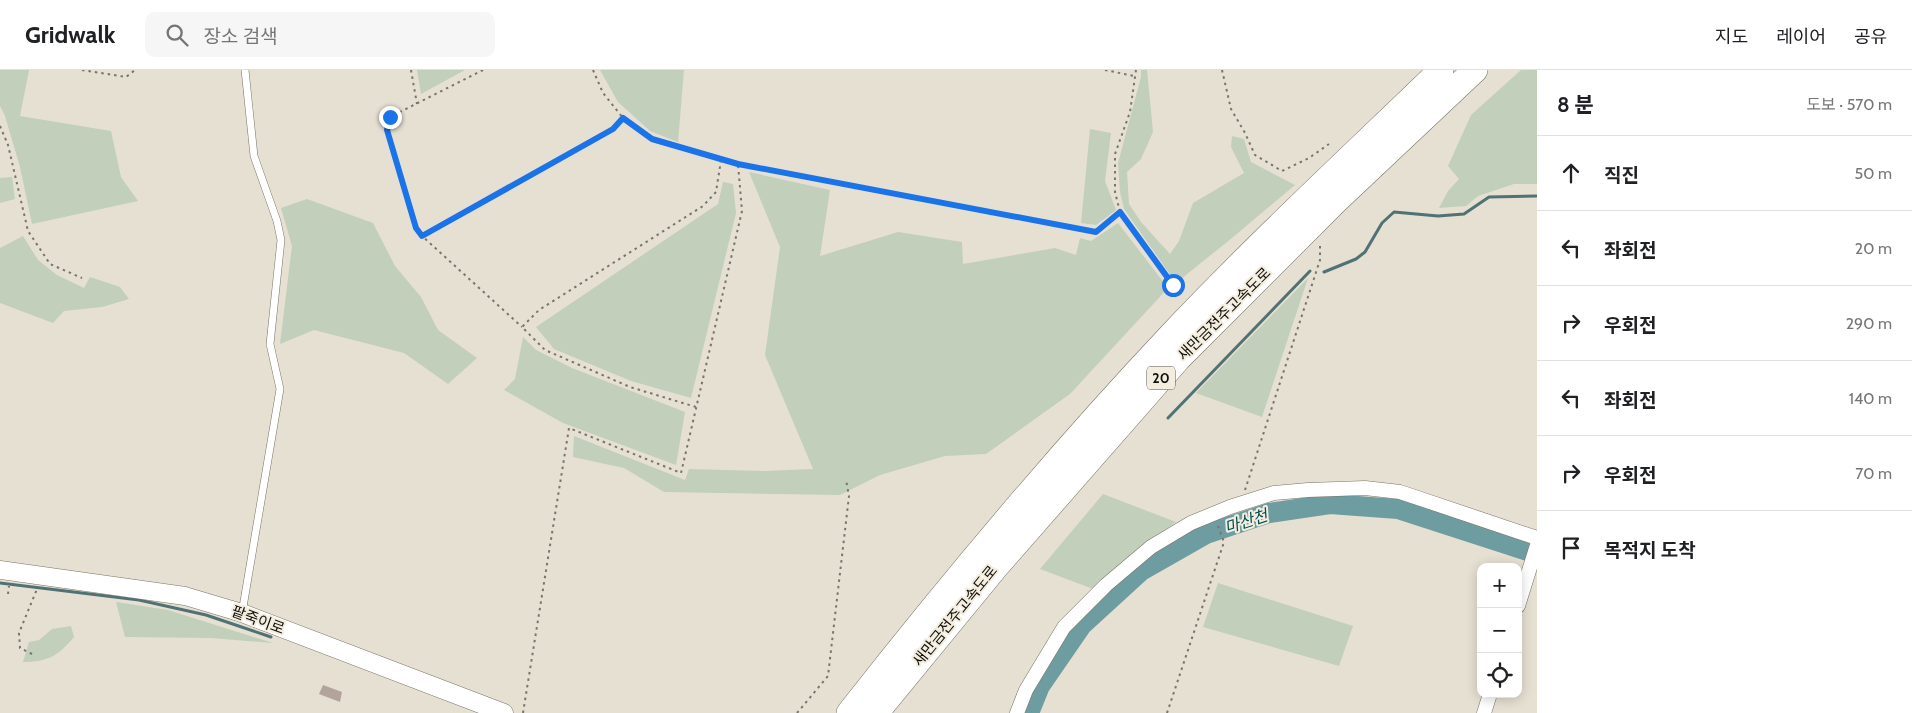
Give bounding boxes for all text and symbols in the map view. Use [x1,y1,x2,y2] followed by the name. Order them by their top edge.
[145,12,495,57] search box
[25,20,115,49] text: Gridwalk
[163,21,191,49] icon: search
[203,25,278,48] text: 장소 검색
[1715,26,1748,48] text: 지도
[1776,26,1826,48] text: 레이어
[1854,26,1887,48] text: 공유
[1557,92,1594,117] text: 8 분
[1806,95,1892,114] text: 도보 · 570 m
[379,106,402,129] route end
[1557,159,1585,187] icon: ahead
[1604,164,1639,187] text: 직진
[1855,164,1892,183] text: 50 m
[1557,234,1585,262] icon: left
[1604,239,1656,262] text: 좌회전
[1855,239,1892,258] text: 20 m
[1174,264,1274,364] street label: 새만금전주고속도로
[1162,274,1185,297] route start
[1557,309,1585,337] icon: right
[1604,314,1656,337] text: 우회전
[1846,314,1892,333] text: 290 m
[1147,366,1175,390] road number: 20
[1557,384,1585,412] icon: left
[1604,389,1656,412] text: 좌회전
[1849,389,1892,408] text: 140 m
[1557,459,1585,487] icon: right
[1604,464,1656,487] text: 우회전
[1855,464,1892,483] text: 70 m
[1222,505,1272,537] water label: 마산천
[1557,534,1585,562] icon: arrive
[1604,539,1696,562] text: 목적지 도착
[909,562,1001,670] street label: 새만금전주고속도로
[1477,563,1522,698] map controls
[1477,563,1522,608] button: +
[229,602,287,638] street label: 팥죽이로
[1477,608,1522,653] button: −
[1477,653,1522,698] button: locate

